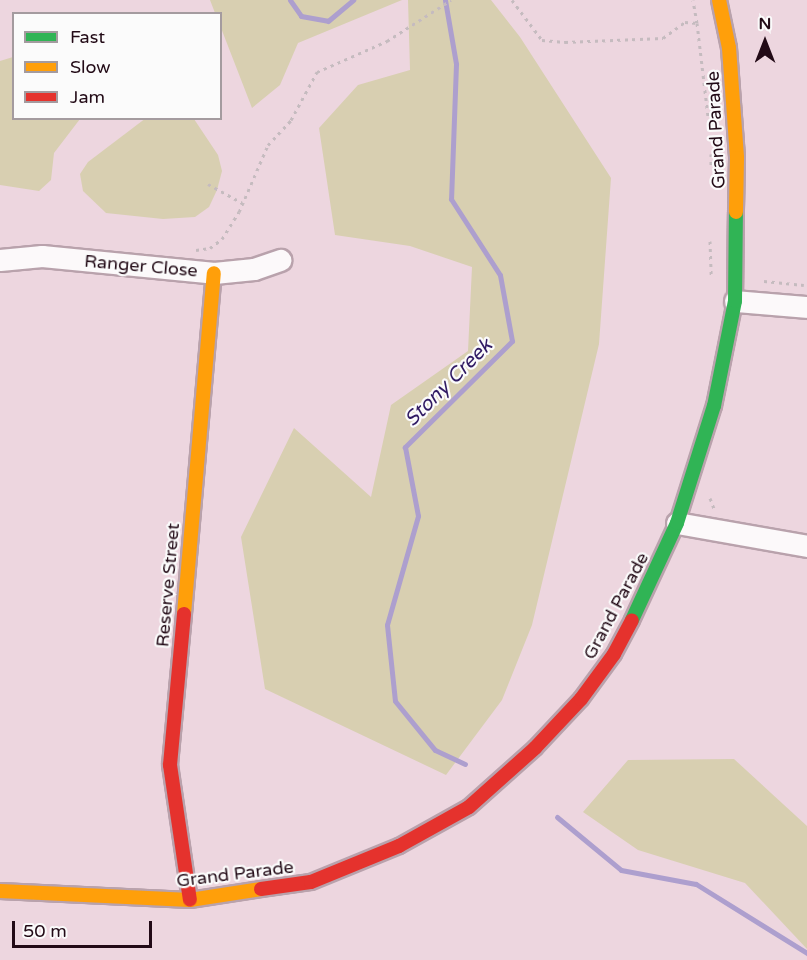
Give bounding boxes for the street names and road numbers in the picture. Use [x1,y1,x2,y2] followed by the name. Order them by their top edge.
[702,71,730,189] street label: Grand Parade
[83,250,199,282] street label: Ranger Close
[152,522,184,648] street label: Reserve Street
[579,549,653,663] street label: Grand Parade
[175,856,295,892] street label: Grand Parade

